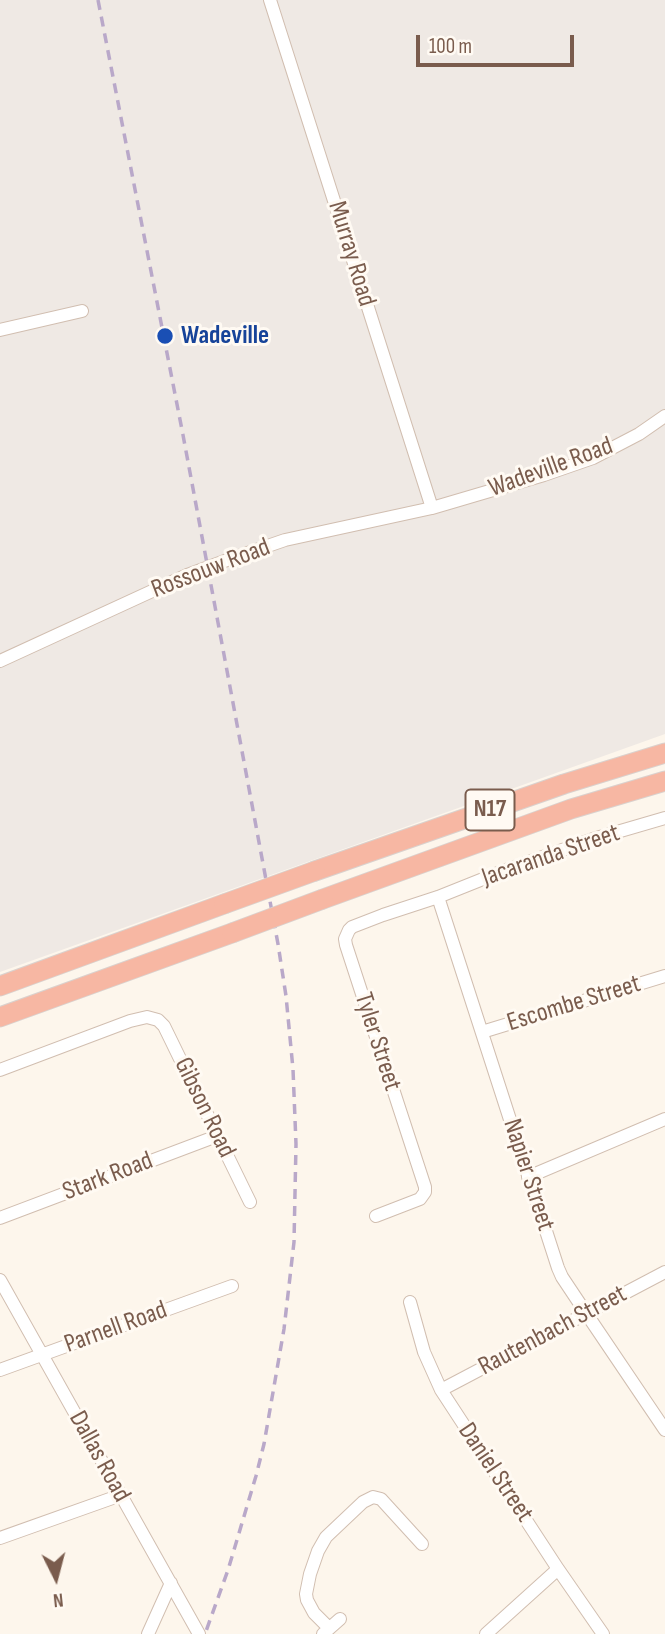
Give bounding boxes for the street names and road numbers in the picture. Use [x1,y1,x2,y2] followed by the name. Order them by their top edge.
[320,198,382,310] street label: Murray Road
[485,431,617,505] street label: Wadeville Road
[147,532,275,606] street label: Rossouw Road
[466,790,514,830] road number: N17
[478,818,624,894] street label: Jacaranda Street
[503,969,645,1039] street label: Escombe Street
[347,989,407,1095] street label: Tyler Street
[166,1053,242,1163] street label: Gibson Road
[495,1115,561,1235] street label: Napier Street
[59,1146,157,1208] street label: Stark Road
[474,1279,632,1383] street label: Rautenbach Street
[60,1295,172,1361] street label: Parnell Road
[61,1406,137,1508] street label: Dallas Road
[451,1417,539,1529] street label: Daniel Street

